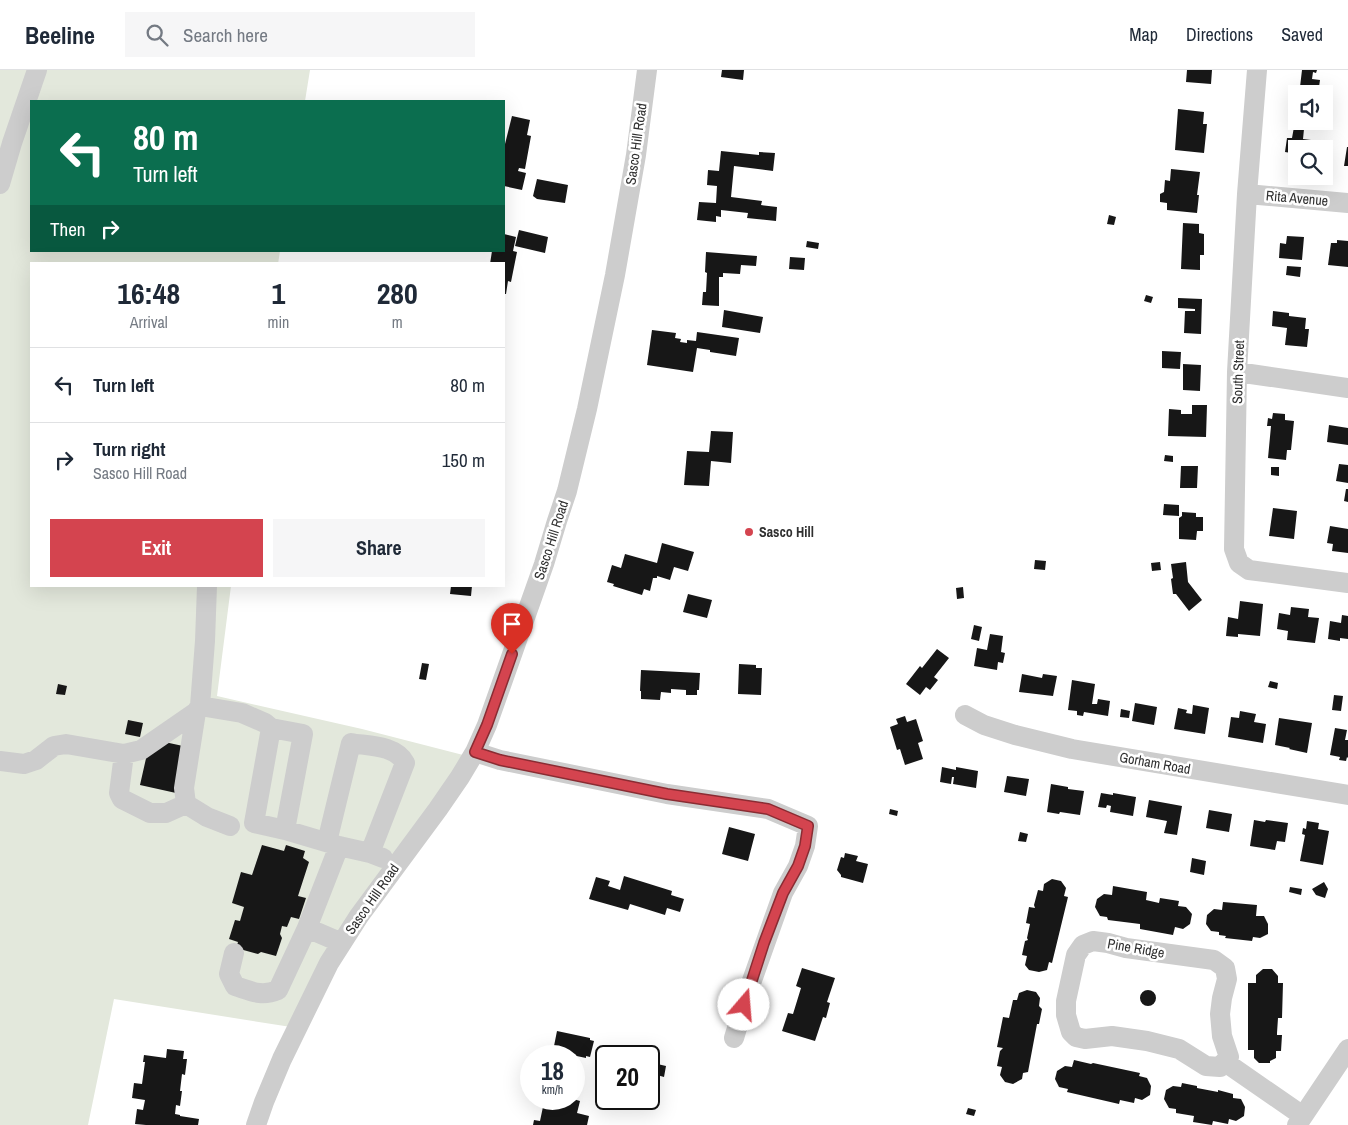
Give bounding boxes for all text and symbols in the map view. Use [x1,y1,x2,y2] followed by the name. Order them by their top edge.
[125,12,475,57] search box
[25,19,95,51] text: Beeline
[143,21,171,49] icon: search
[183,22,268,48] text: Search here
[1129,22,1158,47] text: Map
[1186,22,1253,47] text: Directions
[1281,22,1323,47] text: Saved
[1288,85,1333,185] map controls
[1288,85,1333,130] button: sound
[621,102,651,186] street label: Sasco Hill Road
[133,114,198,161] text: 80 m
[50,120,115,185] icon: left
[1288,140,1333,185] button: search
[133,159,198,189] text: Turn left
[1265,186,1329,210] street label: Rita Avenue
[96,215,124,243] icon: right
[50,216,86,242] text: Then
[117,273,180,313] text: 16:48
[272,273,285,313] text: 1
[377,273,418,313] text: 280
[130,311,168,333] text: Arrival
[267,311,289,333] text: min
[392,311,403,333] text: m
[1228,340,1248,404] street label: South Street
[50,371,78,399] icon: left
[93,372,154,398] text: Turn left
[450,372,485,398] text: 80 m
[93,436,165,462] text: Turn right
[50,446,78,474] icon: right
[442,447,485,473] text: 150 m
[93,462,187,484] text: Sasco Hill Road
[530,498,572,582] street label: Sasco Hill Road
[50,519,263,577] button: Exit
[273,519,485,577] button: Share
[759,523,814,541] place label: Sasco Hill
[743,526,755,538] marker: Sasco Hill
[491,603,533,654] pin
[498,610,526,638] icon: arrive
[1118,748,1192,778] street label: Gorham Road
[341,860,403,938] street label: Sasco Hill Road
[1106,934,1166,962] street label: Pine Ridge
[717,978,769,1030] position arrow
[595,1045,660,1110] speed limit sign: 20
[541,1054,564,1088] text: 18
[542,1082,563,1098] text: km/h

